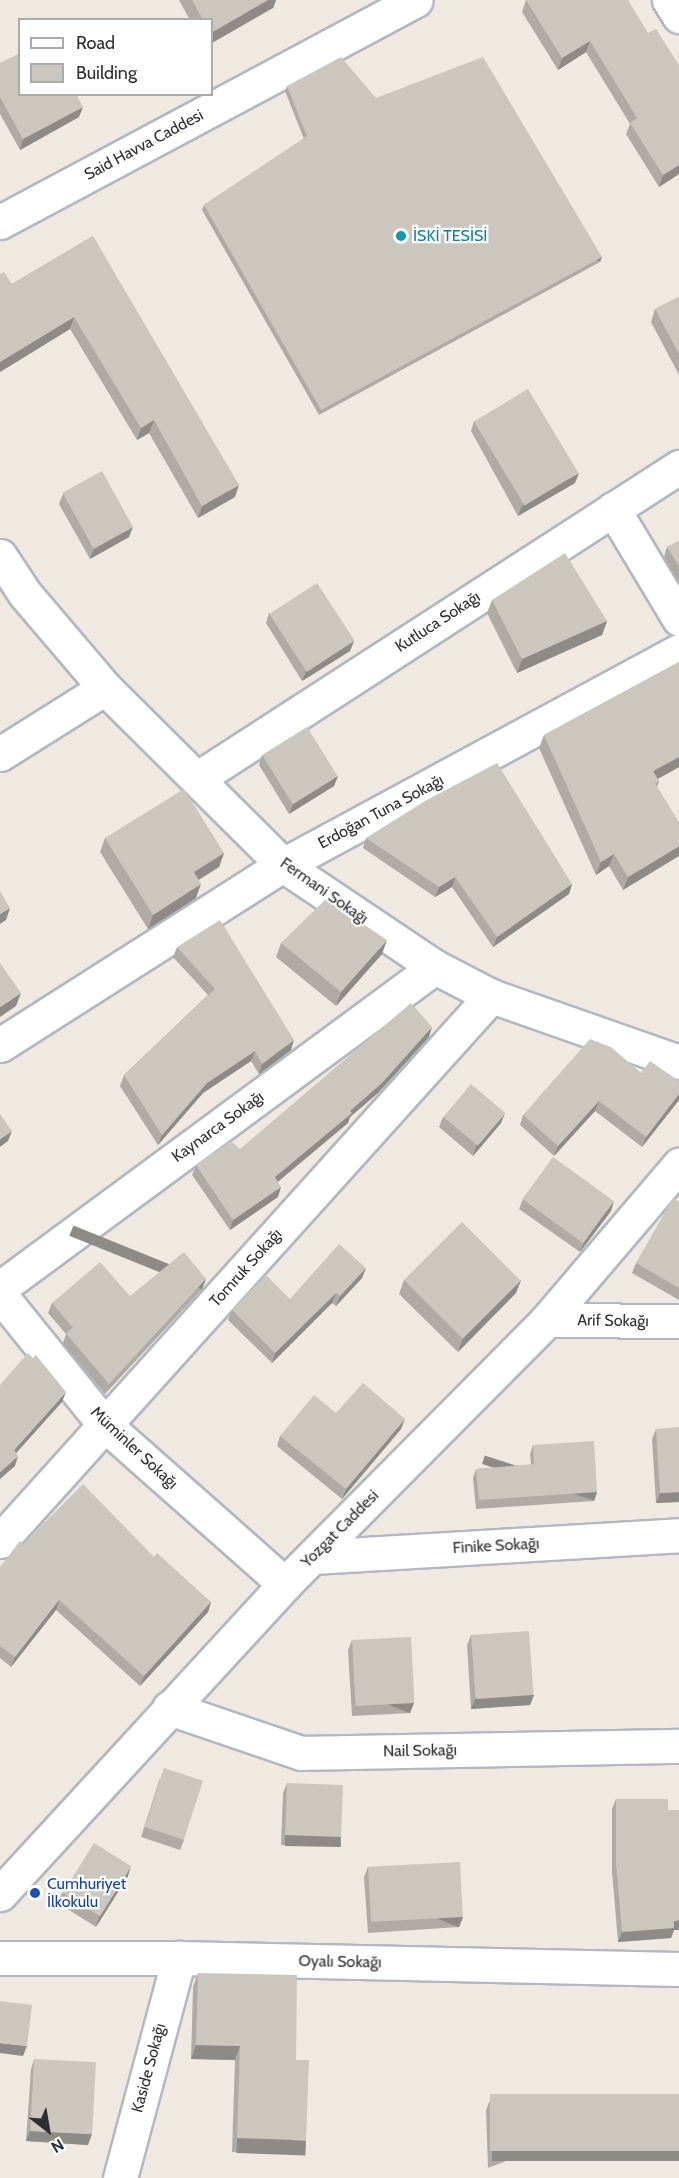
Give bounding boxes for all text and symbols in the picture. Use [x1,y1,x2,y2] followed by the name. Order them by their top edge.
[18,18,213,96] legend
[76,32,115,54] text: Road
[76,62,137,84] text: Building
[81,106,207,184] street label: Said Havva Caddesi
[413,226,487,246] place label: İSKİ TESİSİ
[394,229,408,243] marker: İSKİ TESİSİ
[392,587,484,657] street label: Kutluca Sokağı
[315,771,447,853] street label: Erdoğan Tuna Sokağı
[276,854,372,928] street label: Fermani Sokağı
[168,1087,268,1167] street label: Kaynarca Sokağı
[206,1225,286,1311] street label: Tomruk Sokağı
[577,1311,649,1331] street label: Arif Sokağı
[86,1403,182,1493] street label: Müminler Sokağı
[297,1486,383,1572] street label: Yozgat Caddesi
[452,1534,540,1558] street label: Finike Sokağı
[383,1741,457,1761] street label: Nail Sokağı
[47,1874,126,1912] place label: Cumhuriyet İlkokulu
[28,1886,42,1900] marker: Cumhuriyet İlkokulu
[298,1952,382,1972] street label: Oyalı Sokağı
[128,2021,170,2115] street label: Kaside Sokağı
[18,2100,78,2160] north arrow
[48,2135,67,2157] text: N

